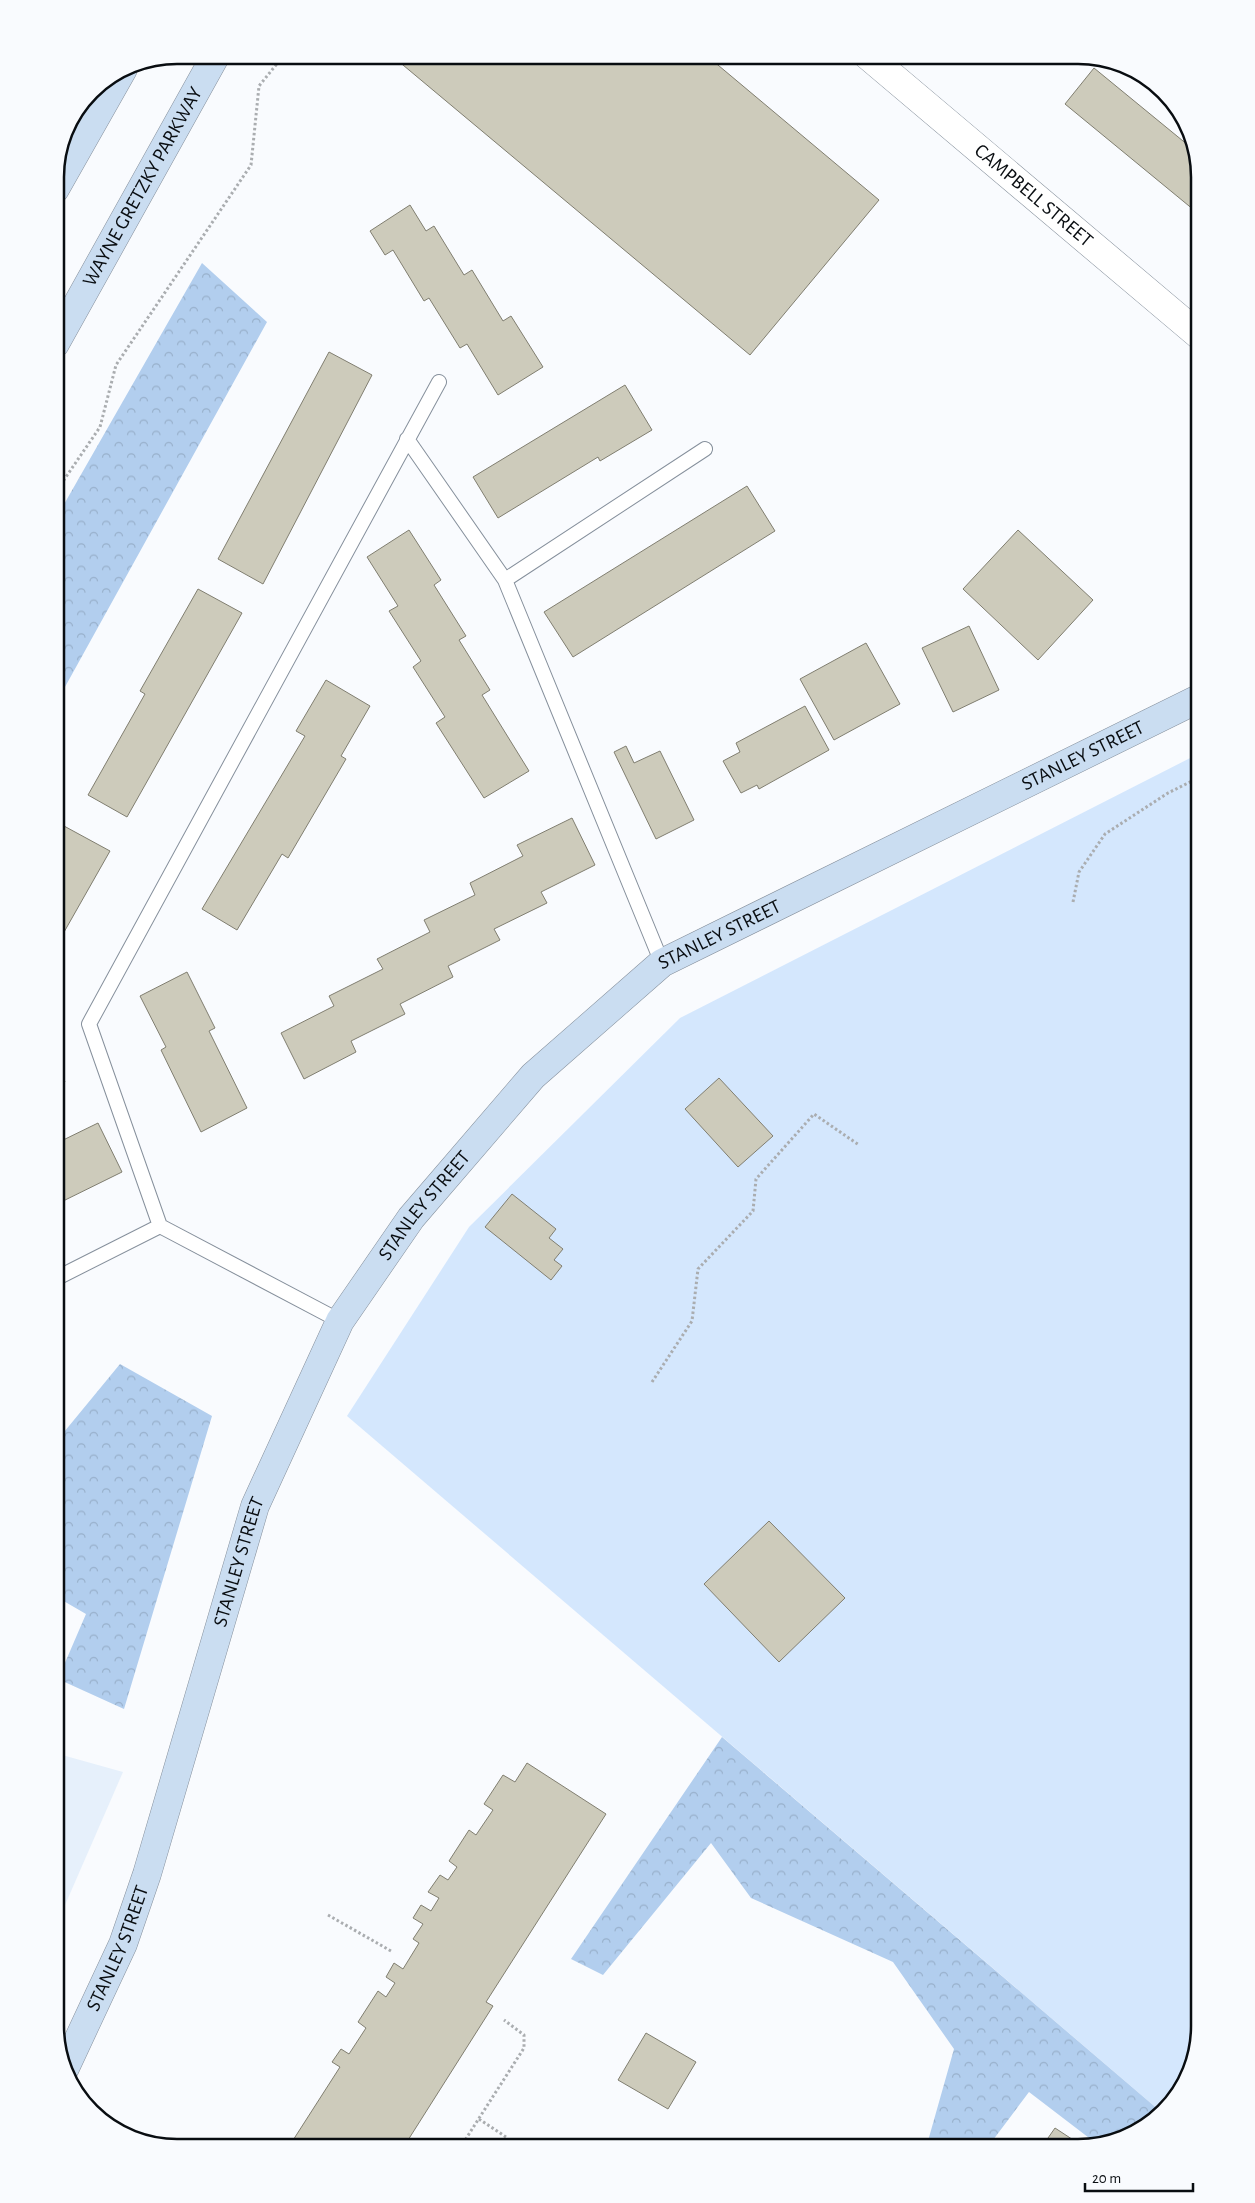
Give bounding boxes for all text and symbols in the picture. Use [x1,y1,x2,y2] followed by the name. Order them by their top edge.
[79,83,206,290] street label: WAYNE GRETZKY PARKWAY
[971,140,1097,251] street label: CAMPBELL STREET
[1018,717,1148,794] street label: STANLEY STREET
[655,896,784,973] street label: STANLEY STREET
[375,1147,474,1264] street label: STANLEY STREET
[210,1494,268,1629] street label: STANLEY STREET
[83,1883,152,2014] street label: STANLEY STREET
[1085,2160,1192,2192] scale bar
[1092,2171,1121,2186] text: 20 m

